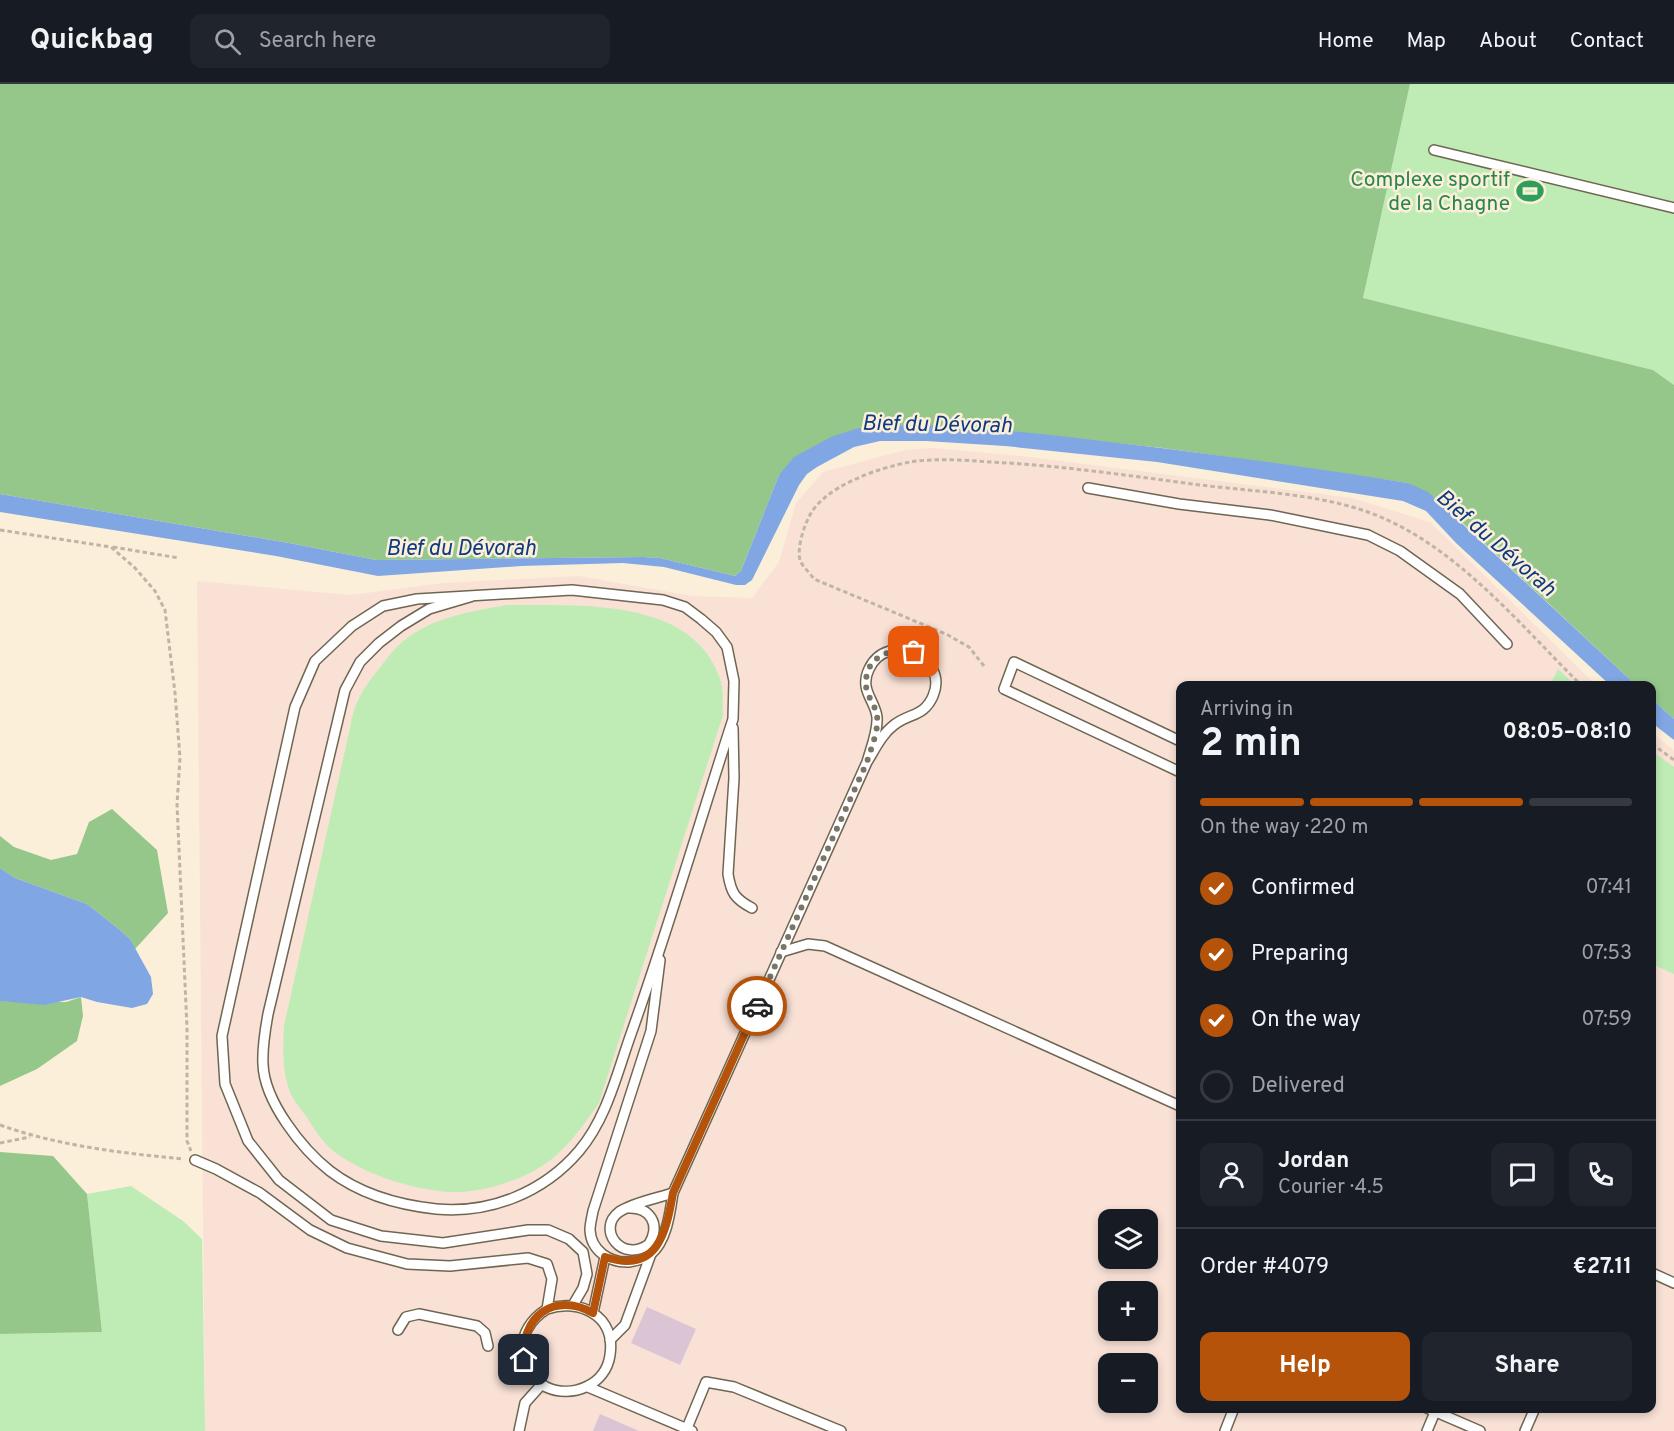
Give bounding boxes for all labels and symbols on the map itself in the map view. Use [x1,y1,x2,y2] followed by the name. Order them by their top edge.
[1350,167,1510,218] place label: Complexe sportif de la Chagne
[1515,176,1545,206] sports icon: Complexe sportif de la Chagne
[862,411,1012,440] water label: Bief du Dévorah
[1430,484,1561,603] water label: Bief du Dévorah
[386,536,536,563] water label: Bief du Dévorah
[888,626,939,677] pin
[727,976,787,1036] courier
[498,1334,549,1385] pin

